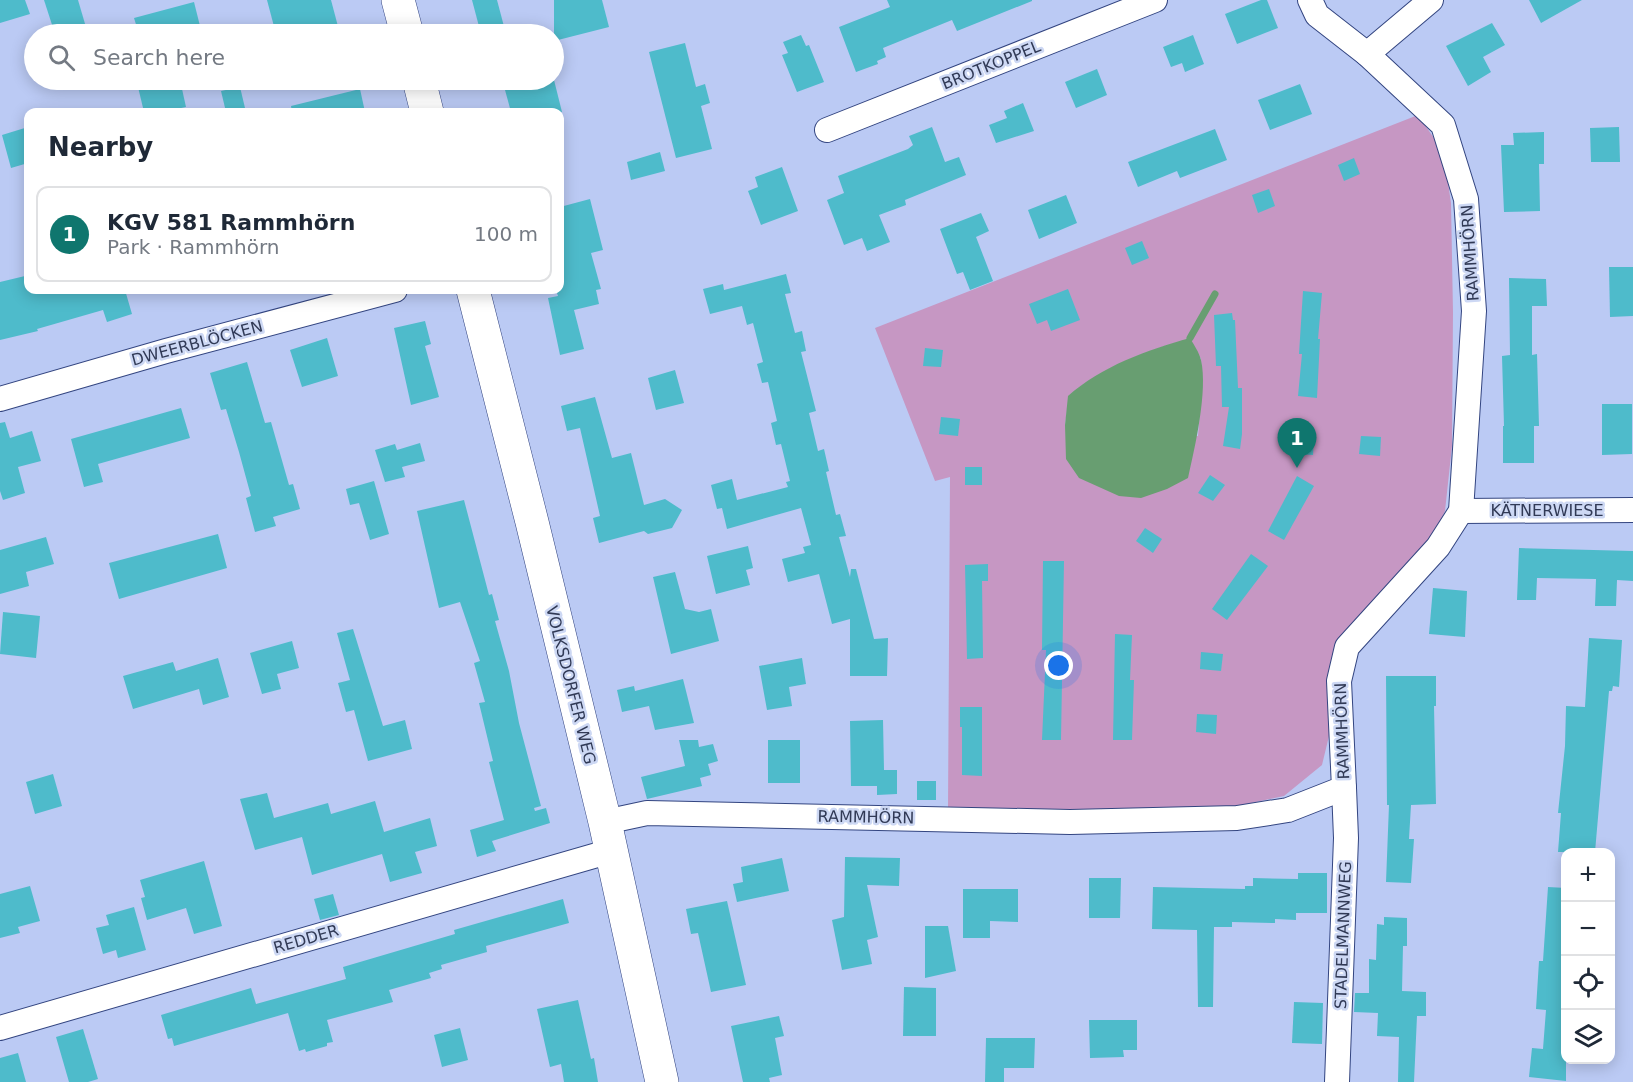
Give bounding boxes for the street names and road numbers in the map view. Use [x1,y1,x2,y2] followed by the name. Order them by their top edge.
[939,36,1043,93] street label: BROTKOPPEL
[1457,204,1483,302] street label: RAMMHÖRN
[129,316,265,370] street label: DWEERBLÖCKEN
[1490,501,1604,520] street label: KÄTNERWIESE
[542,604,600,766] street label: VOLKSDORFER WEG
[1331,682,1353,780] street label: RAMMHÖRN
[817,807,915,827] street label: RAMMHÖRN
[1331,861,1355,1009] street label: STADELMANNWEG
[271,921,341,957] street label: REDDER

